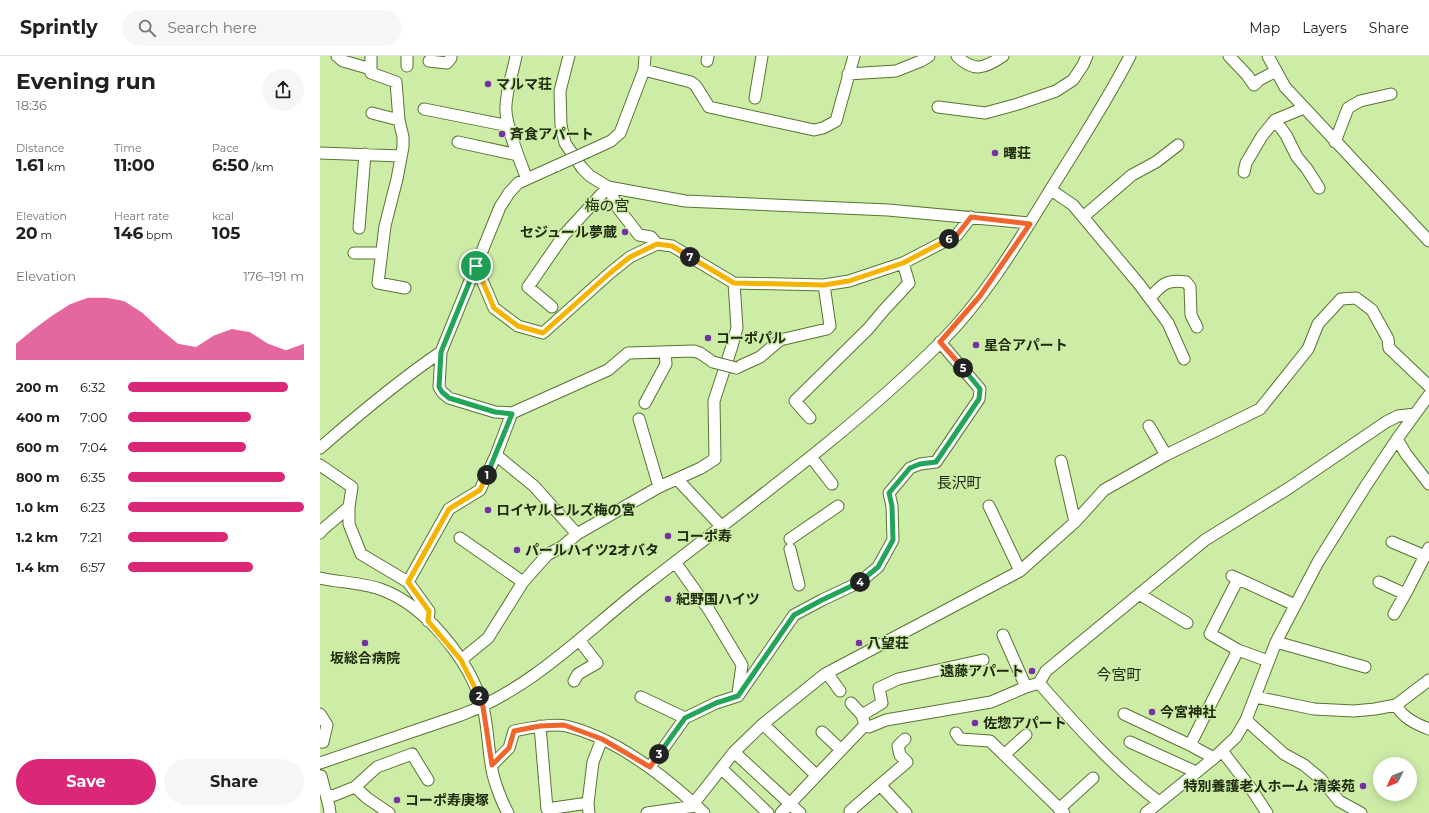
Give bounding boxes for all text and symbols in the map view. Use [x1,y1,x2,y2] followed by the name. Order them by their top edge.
[122,10,402,46] search box
[20,16,98,39] text: Sprintly
[136,17,158,39] icon: search
[168,18,257,37] text: Search here
[1249,19,1280,37] text: Map
[1302,19,1347,37] text: Layers
[1369,19,1409,37] text: Share
[16,68,156,95] text: Evening run
[262,69,304,111] button: share
[496,75,552,93] place label: マルマ荘
[483,79,493,89] marker: マルマ荘
[16,97,47,113] text: 18:36
[510,125,594,143] place label: 斉食アパート
[497,129,507,139] marker: 斉食アパート
[16,141,64,155] text: Distance
[114,141,142,155] text: Time
[212,141,239,155] text: Pace
[1003,144,1031,162] place label: 曙荘
[990,148,1000,158] marker: 曙荘
[16,155,44,175] text: 1.61
[114,155,155,175] text: 11:00
[212,155,249,175] text: 6:50
[44,160,65,174] text: km
[249,160,274,174] text: /km
[584,196,630,215] district label: 梅の宮
[16,209,67,223] text: Elevation
[114,209,169,223] text: Heart rate
[212,209,234,223] text: kcal
[16,223,38,243] text: 20
[114,223,143,243] text: 146
[212,223,240,243] text: 105
[520,223,617,241] place label: セジュール夢蔵
[620,227,630,237] marker: セジュール夢蔵
[38,228,52,242] text: m
[143,228,173,242] text: bpm
[939,229,959,249] pin: 6
[945,232,953,246] text: 6
[680,247,700,267] pin: 7
[459,249,493,283] pin
[687,250,693,264] text: 7
[465,255,487,277] icon: arrive
[16,268,76,284] text: Elevation
[243,268,304,284] text: 176–191 m
[716,329,786,347] place label: コーポパル
[703,333,713,343] marker: コーポパル
[984,336,1068,354] place label: 星合アパート
[971,340,981,350] marker: 星合アパート
[953,358,973,378] pin: 5
[960,361,966,375] text: 5
[16,379,59,395] text: 200 m
[80,379,105,395] text: 6:32
[16,409,60,425] text: 400 m
[80,409,107,425] text: 7:00
[16,439,59,455] text: 600 m
[80,439,107,455] text: 7:04
[477,465,497,485] pin: 1
[485,468,489,482] text: 1
[16,469,60,485] text: 800 m
[80,469,105,485] text: 6:35
[936,473,982,492] district label: 長沢町
[16,499,59,515] text: 1.0 km
[80,499,105,515] text: 6:23
[496,501,636,519] place label: ロイヤルヒルズ梅の宮
[483,505,493,515] marker: ロイヤルヒルズ梅の宮
[676,527,732,545] place label: コーポ寿
[16,529,58,545] text: 1.2 km
[80,529,102,545] text: 7:21
[663,531,673,541] marker: コーポ寿
[525,541,659,559] place label: パールハイツ2オバタ
[512,545,522,555] marker: パールハイツ2オバタ
[16,559,59,575] text: 1.4 km
[80,559,106,575] text: 6:57
[850,572,870,592] pin: 4
[856,575,864,589] text: 4
[676,590,760,608] place label: 紀野国ハイツ
[663,594,673,604] marker: 紀野国ハイツ
[867,634,909,652] place label: 八望荘
[360,638,370,648] marker: 坂総合病院
[854,638,864,648] marker: 八望荘
[330,649,400,667] place label: 坂総合病院
[940,662,1024,680] place label: 遠藤アパート
[1096,665,1142,684] district label: 今宮町
[1027,666,1037,676] marker: 遠藤アパート
[469,686,489,706] pin: 2
[476,689,482,703] text: 2
[1160,703,1216,721] place label: 今宮神社
[1147,707,1157,717] marker: 今宮神社
[983,714,1067,732] place label: 佐惣アパート
[970,718,980,728] marker: 佐惣アパート
[649,744,669,764] pin: 3
[656,747,662,761] text: 3
[1373,757,1417,801] north arrow
[1373,757,1417,801] map controls
[16,759,156,805] button: Save
[164,759,304,805] button: Share
[1183,777,1355,795] place label: 特別養護老人ホーム 清楽苑
[1358,781,1368,791] marker: 特別養護老人ホーム 清楽苑
[405,791,489,809] place label: コーポ寿庚塚
[392,795,402,805] marker: コーポ寿庚塚

